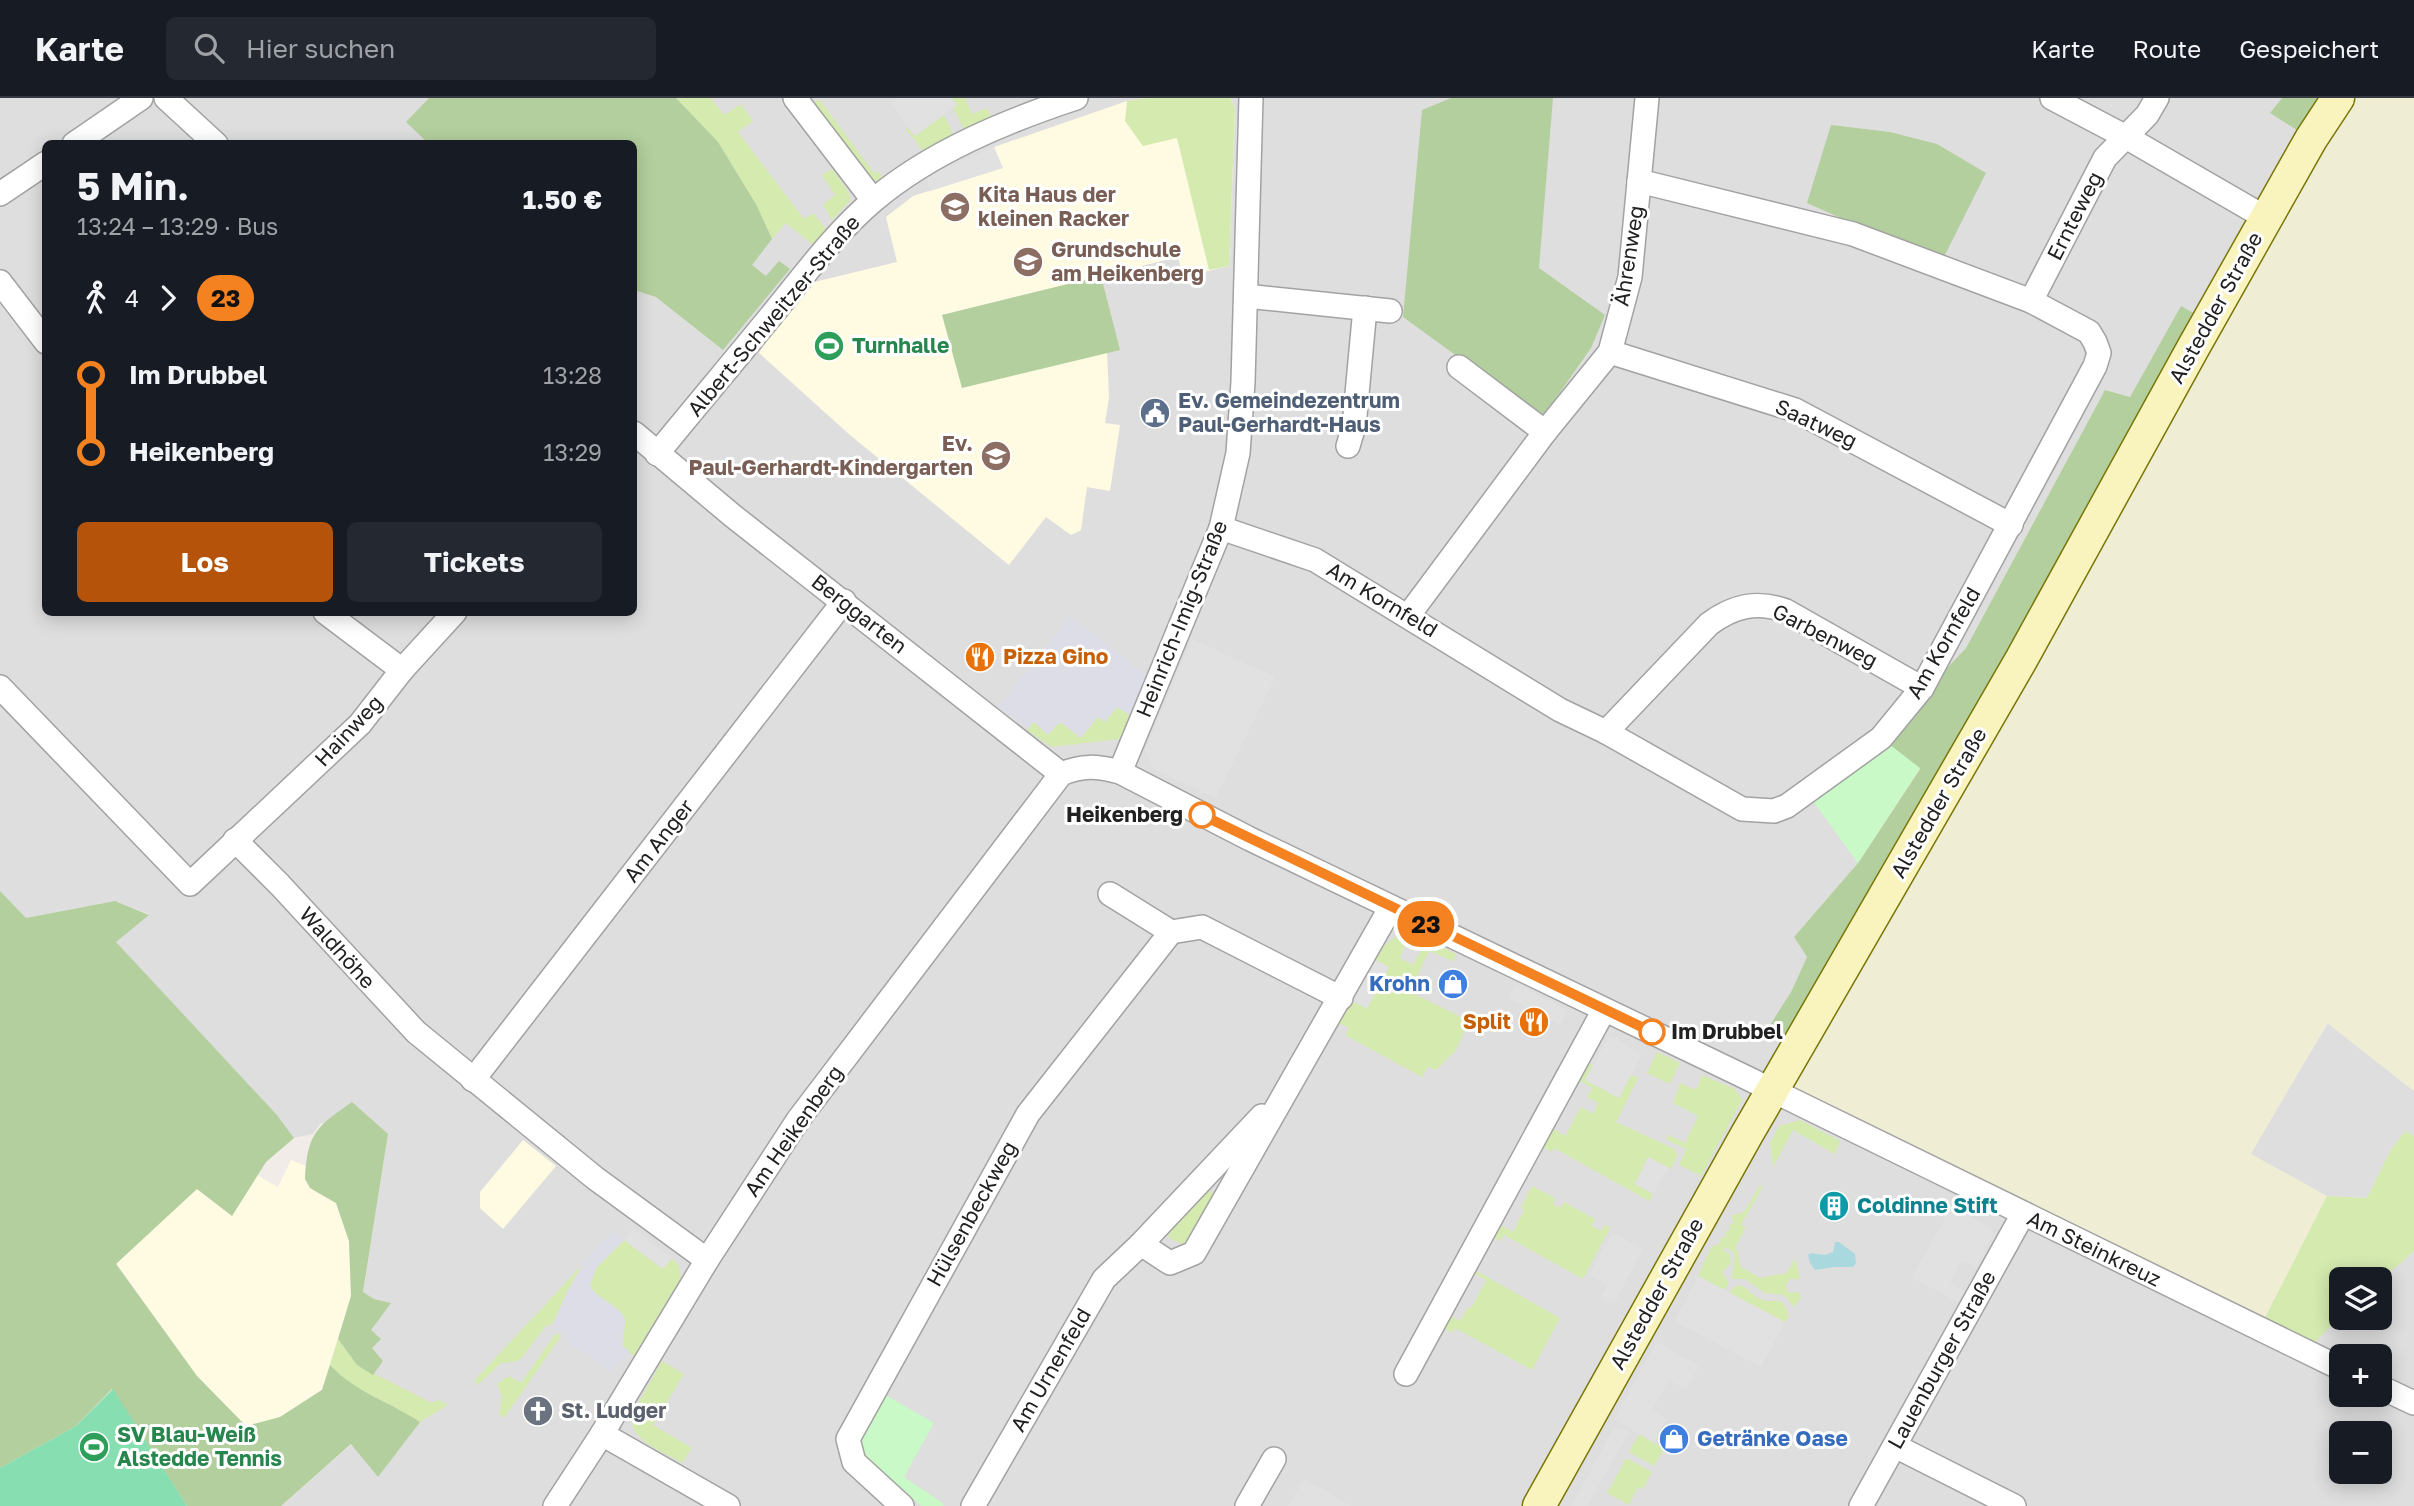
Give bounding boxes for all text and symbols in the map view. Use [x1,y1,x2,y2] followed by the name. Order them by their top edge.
[166,17,656,80] search box
[35,29,124,68] text: Karte
[190,29,228,67] icon: search
[246,33,395,64] text: Hier suchen
[2031,34,2095,63] text: Karte
[2133,34,2201,63] text: Route
[2239,34,2379,63] text: Gespeichert
[77,163,189,208] text: 5 Min.
[2041,167,2107,264] street label: Ernteweg
[978,181,1129,231] place label: Kita Haus der kleinen Racker
[523,184,602,215] text: 1.50 €
[938,190,972,224] school or university icon: Kita Haus der kleinen Racker
[1607,204,1649,308] street label: Ährenweg
[681,210,865,421] street label: Albert-Schweitzer-Straße
[77,212,278,240] text: 13:24 – 13:29 · Bus
[2163,227,2267,388] street label: Alstedder Straße
[1051,236,1204,286] place label: Grundschule am Heikenberg
[1011,245,1045,279] school or university icon: Grundschule am Heikenberg
[77,279,115,317] icon: walk
[149,279,187,317] icon: forward
[211,283,240,312] text: 23
[125,284,139,312] text: 4
[812,329,846,363] sports icon: Turnhalle
[852,332,949,358] place label: Turnhalle
[129,359,267,390] text: Im Drubbel
[543,361,602,389] text: 13:28
[1178,387,1400,437] place label: Ev. Gemeindezentrum Paul-Gerhardt-Haus
[1771,393,1862,453] street label: Saatweg
[1138,396,1172,430] public building icon: Ev. Gemeindezentrum Paul-Gerhardt-Haus
[688,430,973,480] place label: Ev. Paul-Gerhardt-Kindergarten
[129,436,274,467] text: Heikenberg
[543,438,602,466] text: 13:29
[979,439,1013,473] school or university icon: Ev. Paul-Gerhardt-Kindergarten
[1130,516,1232,721] street label: Heinrich-Imig-Straße
[77,522,333,602] button: Los
[347,522,602,602] button: Tickets
[1322,556,1443,642] street label: Am Kornfeld
[807,568,913,659] street label: Berggarten
[1901,582,1986,703] street label: Am Kornfeld
[1769,598,1882,673] street label: Garbenweg
[963,640,997,674] restaurant icon: Pizza Gino
[1003,643,1108,669] place label: Pizza Gino
[309,689,388,771] street label: Hainweg
[1885,723,1992,882] street label: Alstedder Straße
[618,794,699,887] street label: Am Anger
[1066,801,1183,827] place label: Heikenberg
[1189,802,1215,828] marker: Heikenberg
[294,901,381,994] street label: Waldhöhe
[1394,901,1458,947] line badge: 23
[1411,909,1441,938] text: 23
[1436,967,1470,1001] shop icon: Krohn
[1369,970,1430,996] place label: Krohn
[1517,1005,1551,1039] restaurant icon: Split
[1463,1008,1511,1034] place label: Split
[1671,1018,1783,1044] place label: Im Drubbel
[1639,1019,1665,1045] marker: Im Drubbel
[738,1060,848,1201] street label: Am Heikenberg
[920,1136,1022,1291] street label: Hülsenbeckweg
[1817,1189,1851,1223] building icon: Coldinne Stift
[1857,1192,1998,1218] place label: Coldinne Stift
[2023,1205,2166,1292] street label: Am Steinkreuz
[1604,1213,1708,1374] street label: Alstedder Straße
[1881,1266,2001,1453] street label: Lauenburger Straße
[2329,1267,2392,1484] map controls
[2329,1267,2392,1330] button: layers
[1004,1303,1096,1436] street label: Am Urnenfeld
[2329,1344,2392,1407] button: +
[521,1394,555,1428] church icon: St. Ludger
[561,1397,666,1423] place label: St. Ludger
[117,1421,282,1471] place label: SV Blau-Weiß Alstedde Tennis
[2329,1421,2392,1484] button: −
[1657,1422,1691,1456] shop icon: Getränke Oase
[1697,1425,1848,1451] place label: Getränke Oase
[77,1430,111,1464] sports icon: SV Blau-Weiß Alstedde Tennis

